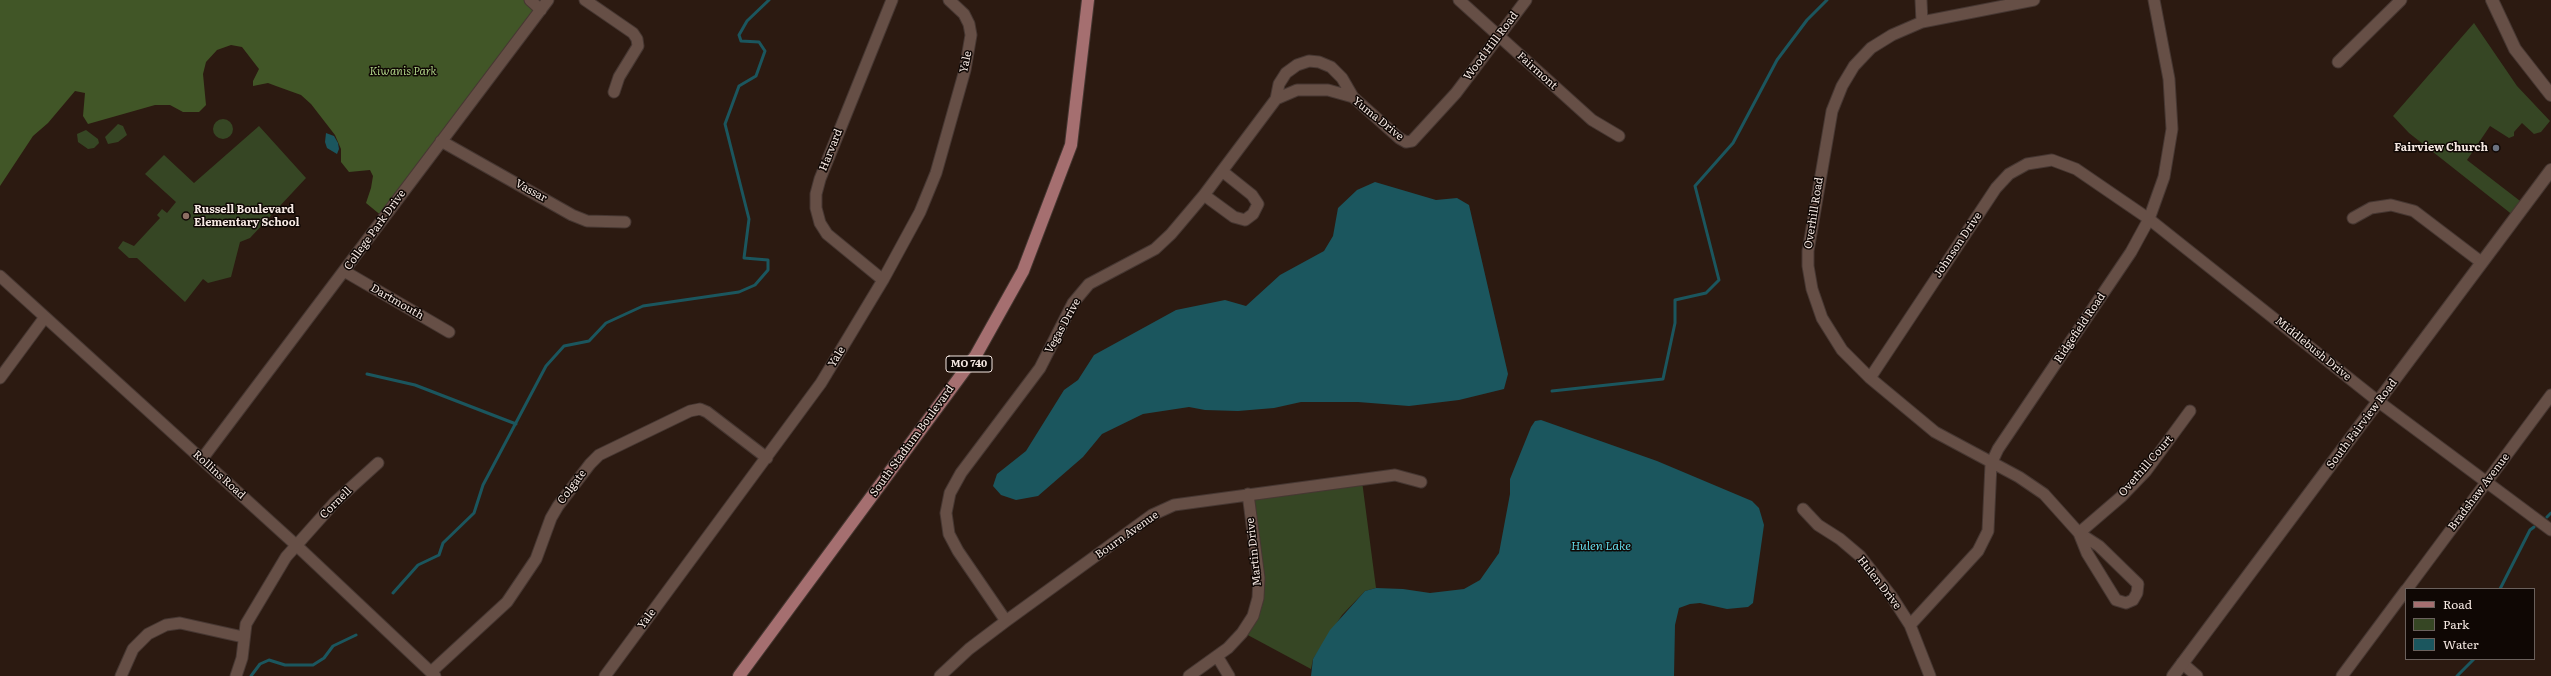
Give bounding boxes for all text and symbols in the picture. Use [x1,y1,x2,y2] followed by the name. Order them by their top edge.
[1461,9,1521,83] street label: Wood Hill Road
[957,50,975,74] street label: Yale
[1514,50,1560,92] street label: Fairmont
[369,65,437,79] park label: Kiwanis Park
[1350,94,1406,144] street label: Yuma Drive
[817,127,845,173] street label: Harvard
[2394,141,2488,155] place label: Fairview Church
[2491,143,2501,153] marker: Fairview Church
[1802,176,1826,250] street label: Overhill Road
[513,177,549,205] street label: Vassar
[341,187,409,273] street label: College Park Drive
[194,203,299,229] place label: Russell Boulevard Elementary School
[1931,210,1985,280] street label: Johnson Drive
[181,211,191,221] marker: Russell Boulevard Elementary School
[368,282,426,322] street label: Dartmouth
[2052,290,2108,366] street label: Ridgefield Road
[1043,296,1083,356] street label: Vegas Drive
[2272,314,2354,384] street label: Middlebush Drive
[826,344,848,370] street label: Yale
[946,356,992,372] road number: MO 740
[2324,377,2400,471] street label: South Fairview Road
[867,383,957,499] street label: South Stadium Boulevard
[2116,433,2176,499] street label: Overhill Court
[190,448,248,502] street label: Rollins Road
[2446,451,2512,533] street label: Bradshaw Avenue
[555,467,589,507] street label: Colgate
[317,484,355,522] street label: Cornell
[1093,508,1161,562] street label: Bourn Avenue
[1244,517,1264,587] street label: Martin Drive
[1571,539,1631,553] water label: Hulen Lake
[1854,554,1904,612] street label: Hulen Drive
[2405,588,2535,660] legend
[2443,595,2472,613] text: Road
[635,606,659,632] street label: Yale
[2443,615,2469,633] text: Park
[2443,635,2479,653] text: Water

